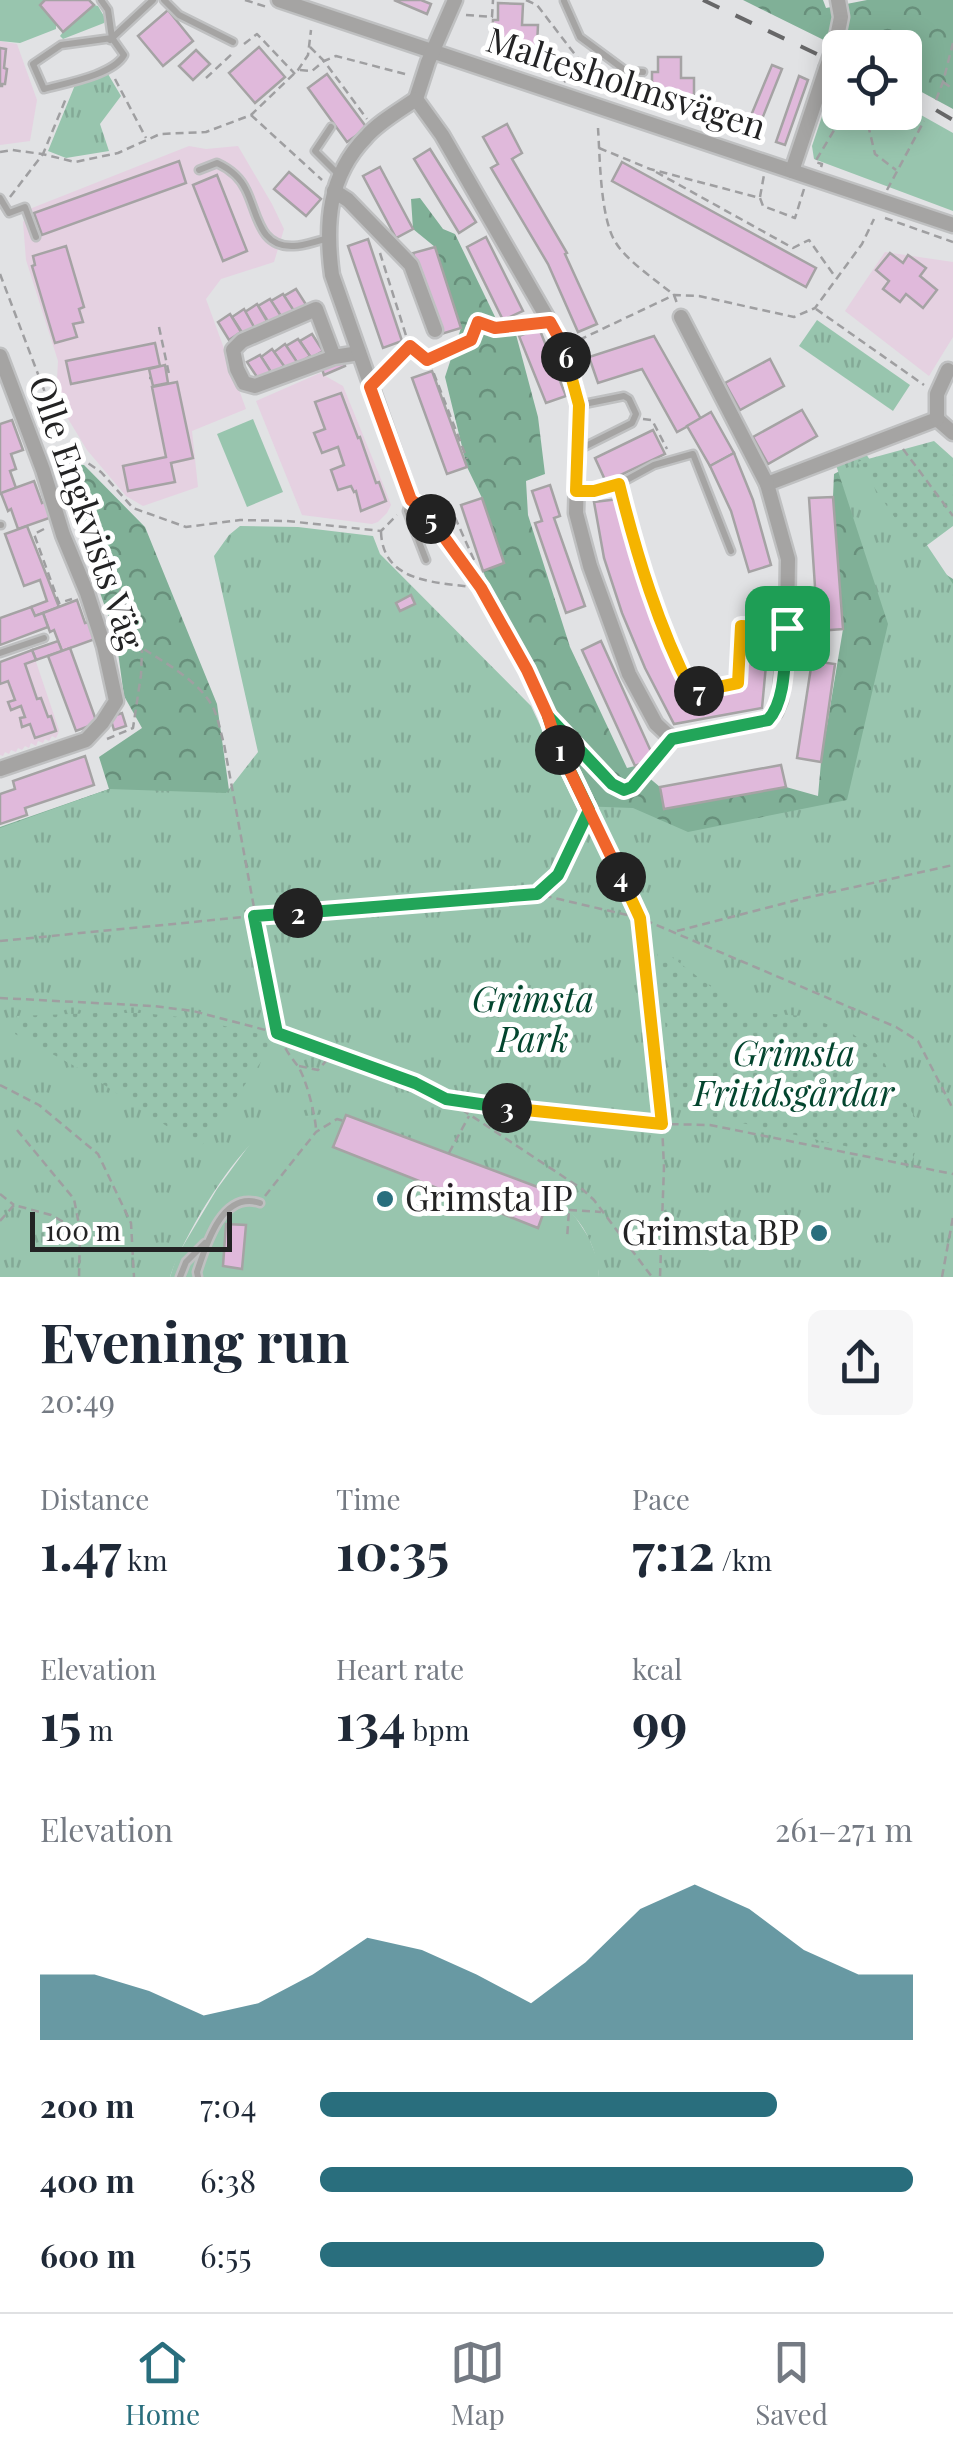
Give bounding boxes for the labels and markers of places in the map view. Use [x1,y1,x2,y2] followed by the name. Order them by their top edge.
[541,332,591,382] pin: 6
[406,494,456,544] pin: 5
[745,586,830,671] pin
[674,666,724,716] pin: 7
[535,725,585,775] pin: 1
[596,852,646,902] pin: 4
[273,888,323,938] pin: 2
[482,1083,532,1133] pin: 3
[405,1173,573,1220] place label: Grimsta IP
[374,1188,396,1210] marker: Grimsta IP
[622,1207,799,1254] place label: Grimsta BP
[808,1222,830,1244] marker: Grimsta BP

